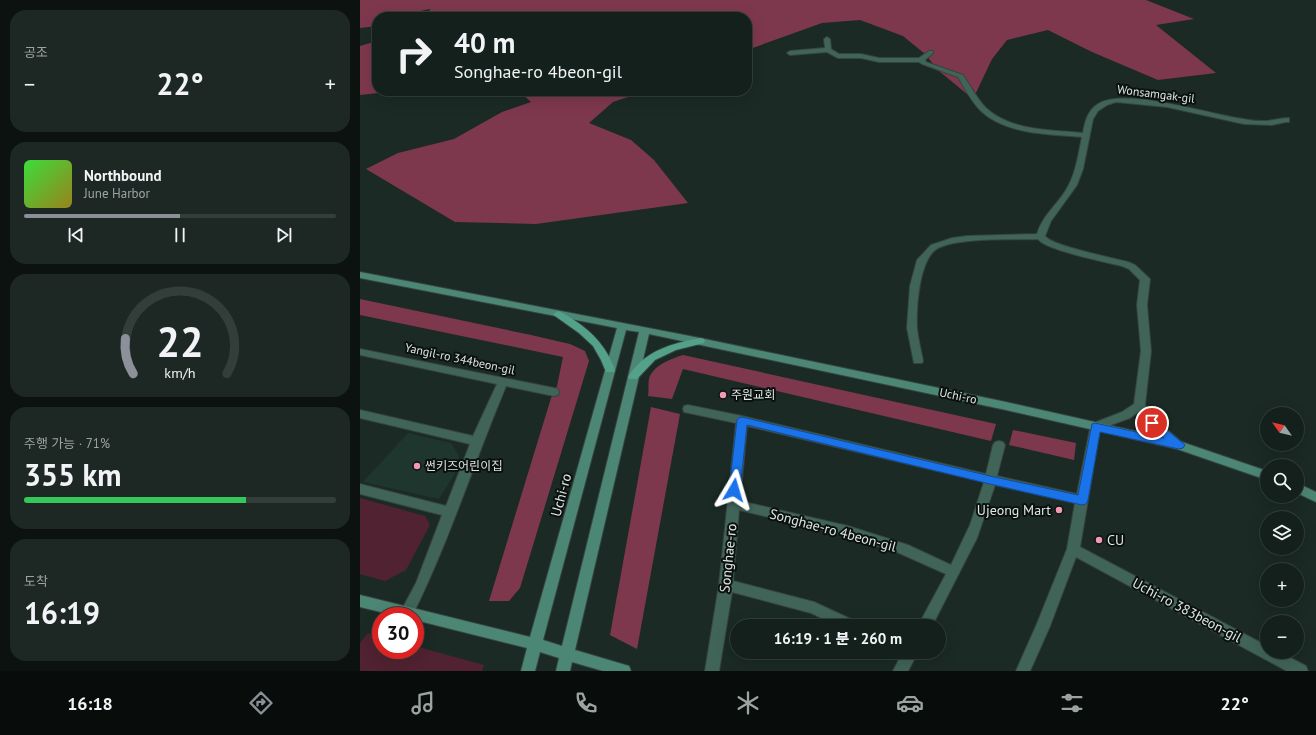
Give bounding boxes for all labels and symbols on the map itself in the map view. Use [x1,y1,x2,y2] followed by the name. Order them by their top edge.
[1116,81,1196,106] street label: Wonsamgak-gil
[404,340,517,378] street label: Yangil-ro 344beon-gil
[938,384,978,407] street label: Uchi-ro
[731,387,775,402] place label: 주원교회
[718,390,728,400] marker: 주원교회
[1135,406,1169,440] pin
[1260,407,1304,451] north arrow
[425,458,502,473] place label: 썬키즈어린이집
[412,461,422,471] marker: 썬키즈어린이집
[713,469,755,511] position arrow
[547,471,575,519] street label: Uchi-ro
[977,501,1051,519] place label: Ujeong Mart
[768,504,898,556] street label: Songhae-ro 4beon-gil
[1054,505,1064,515] marker: Ujeong Mart
[715,523,741,593] street label: Songhae-ro
[1107,531,1124,549] place label: CU
[1094,535,1104,545] marker: CU
[1129,574,1245,646] street label: Uchi-ro 383beon-gil
[372,607,424,659] speed limit sign: 30

